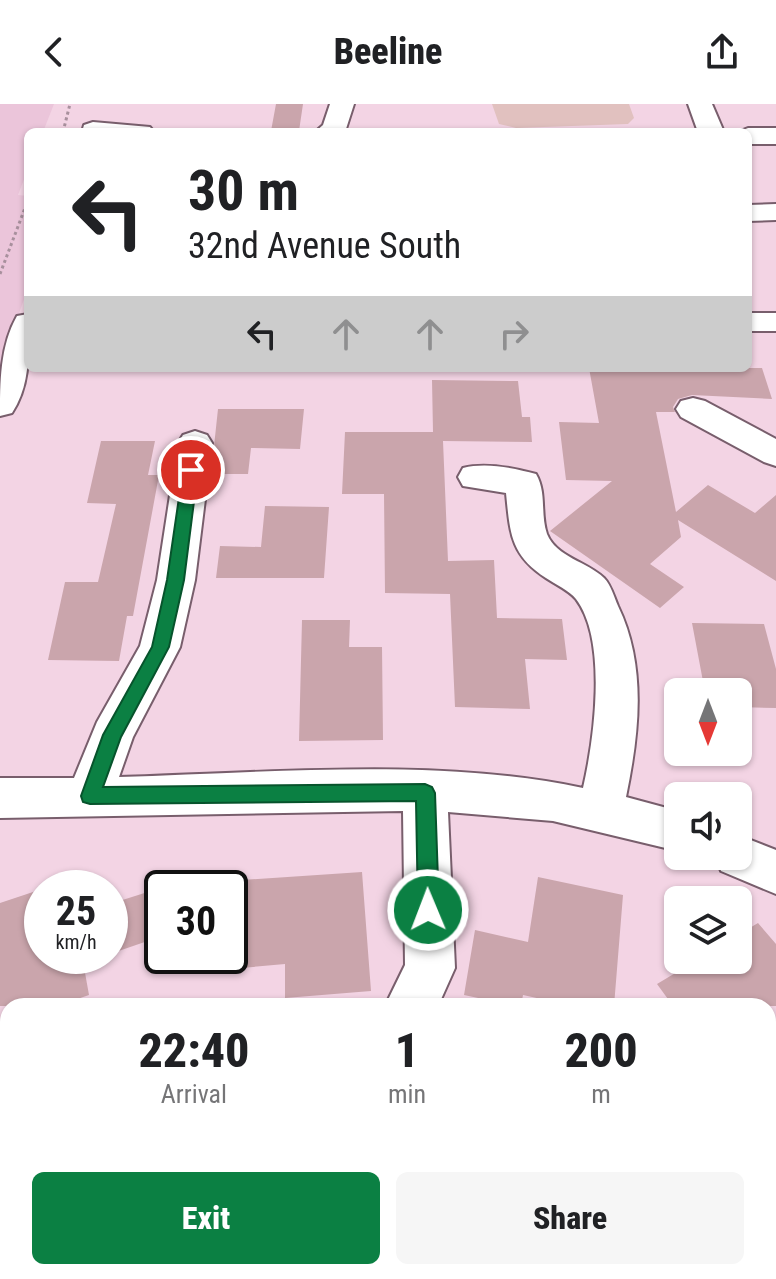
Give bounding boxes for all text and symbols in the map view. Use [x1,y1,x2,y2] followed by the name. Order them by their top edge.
[32,30,76,74] icon: back
[700,30,744,74] icon: share
[334,31,442,73] text: Beeline
[188,158,299,224] text: 30 m
[56,160,160,264] icon: left
[188,225,461,267] text: 32nd Avenue South
[240,312,284,356] icon: left
[324,312,368,356] icon: ahead
[408,312,452,356] icon: ahead
[492,312,536,356] icon: right
[157,436,225,504] pin
[169,448,213,492] icon: arrive
[664,678,752,766] north arrow
[664,678,752,974] map controls
[664,782,752,870] button: sound
[386,868,470,952] position arrow
[144,870,248,974] speed limit sign: 30
[664,886,752,974] button: layers
[56,888,96,935] text: 25
[55,930,97,954] text: km/h
[138,1022,250,1079] text: 22:40
[395,1022,419,1079] text: 1
[564,1022,638,1079] text: 200
[161,1079,227,1109] text: Arrival
[388,1079,426,1109] text: min
[591,1079,611,1109] text: m
[32,1172,380,1264] button: Exit
[396,1172,744,1264] button: Share

